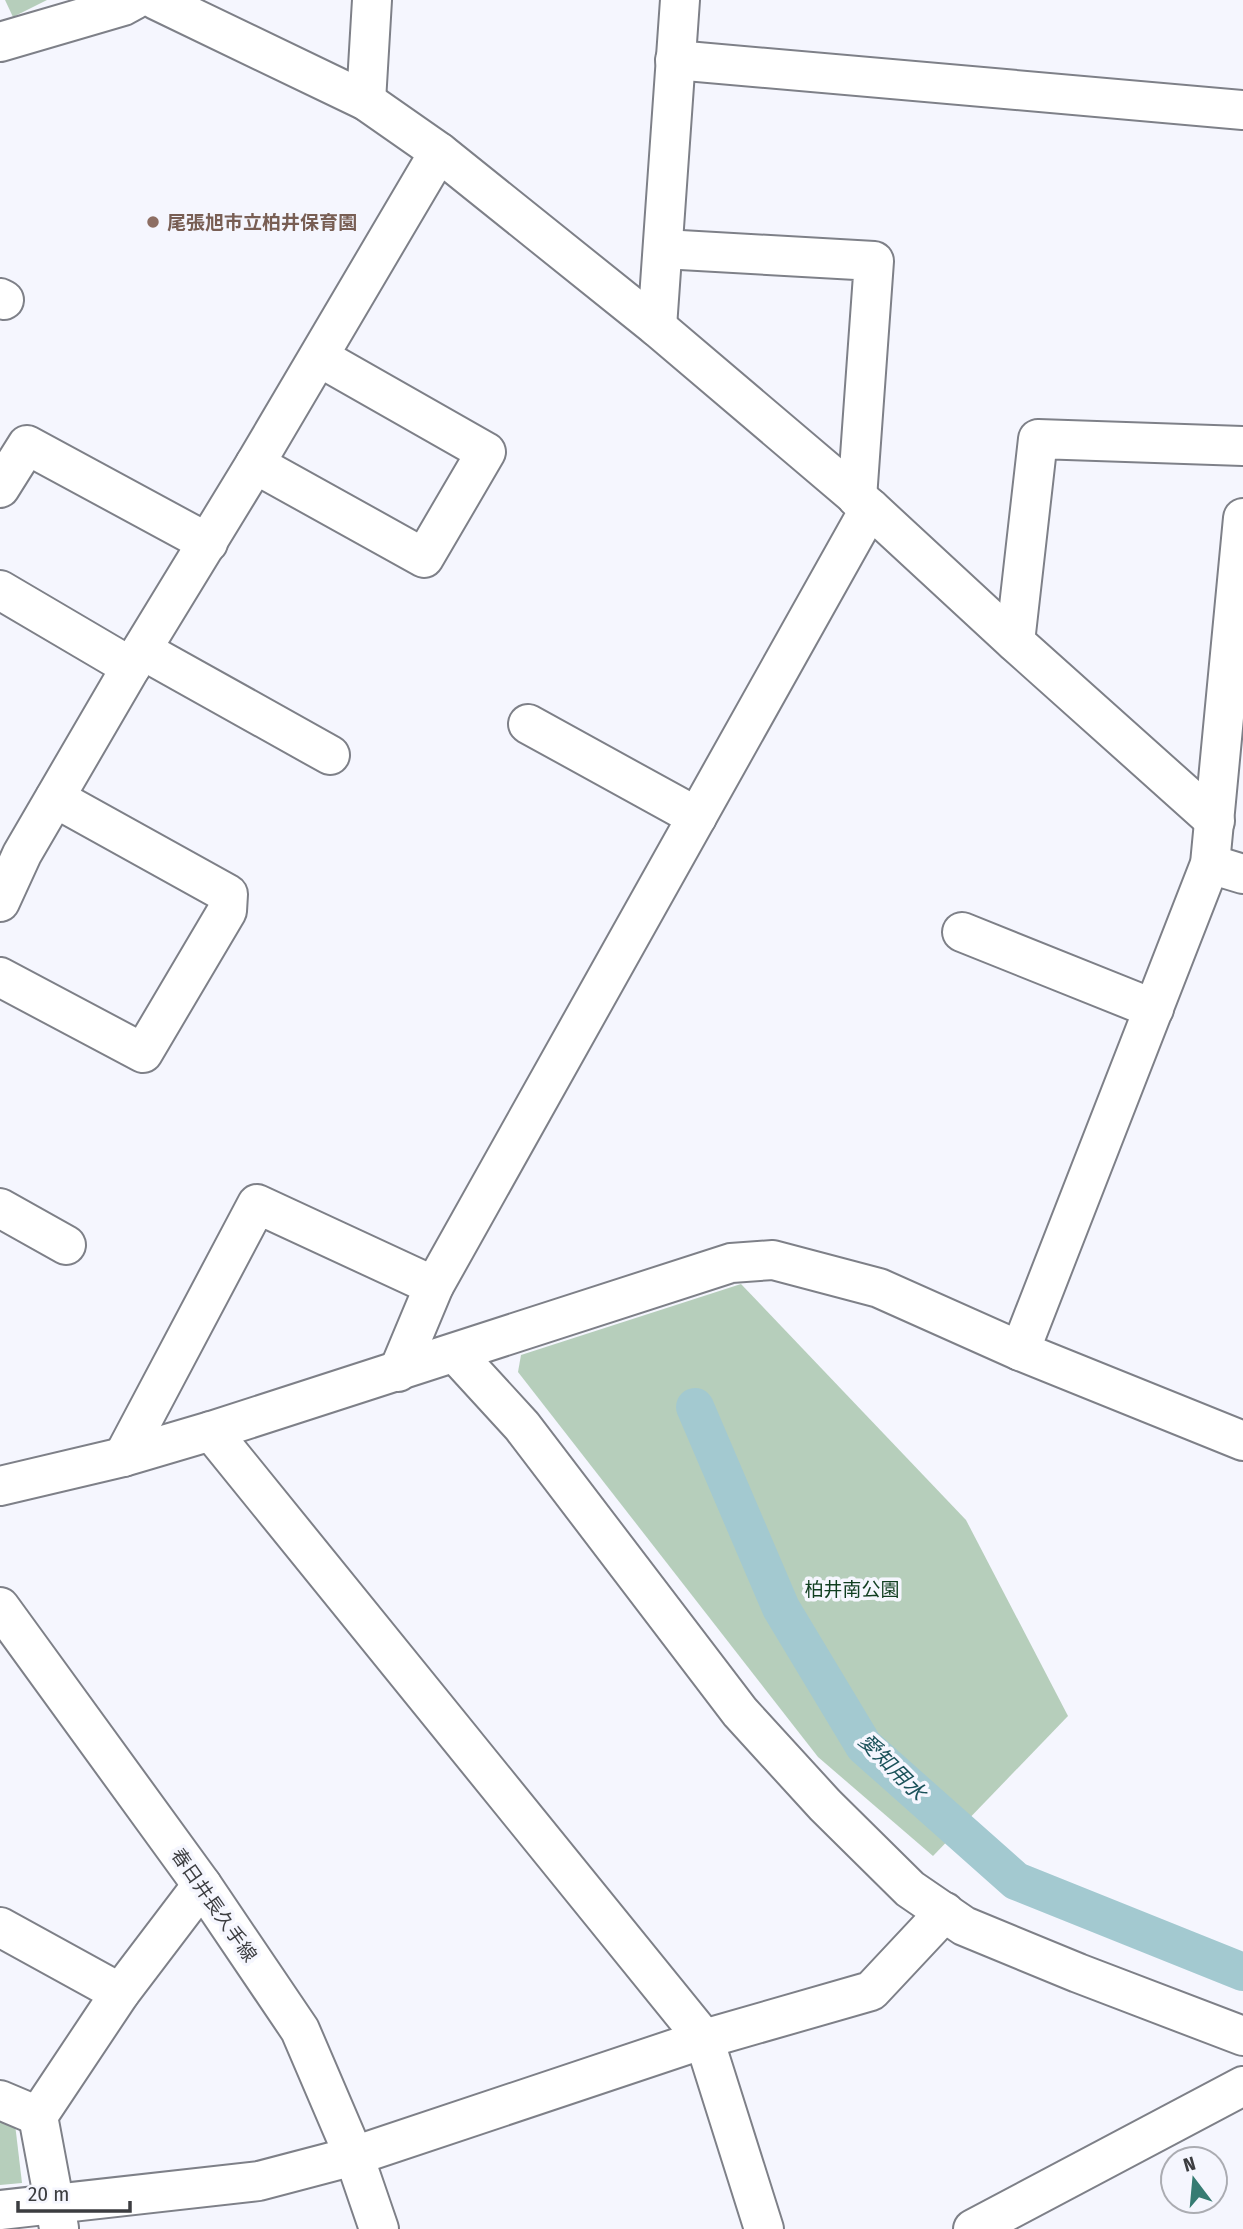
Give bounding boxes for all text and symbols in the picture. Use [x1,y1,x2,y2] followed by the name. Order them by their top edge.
[167,211,357,234] place label: 尾張旭市立柏井保育園
[145,214,161,230] marker: 尾張旭市立柏井保育園
[804,1578,900,1601] park label: 柏井南公園
[853,1728,932,1807] water label: 愛知用水
[166,1844,262,1966] street label: 春日井長久手線
[1159,2145,1229,2215] north arrow
[1181,2152,1198,2177] text: N
[18,2170,130,2214] scale bar
[28,2181,69,2207] text: 20 m

